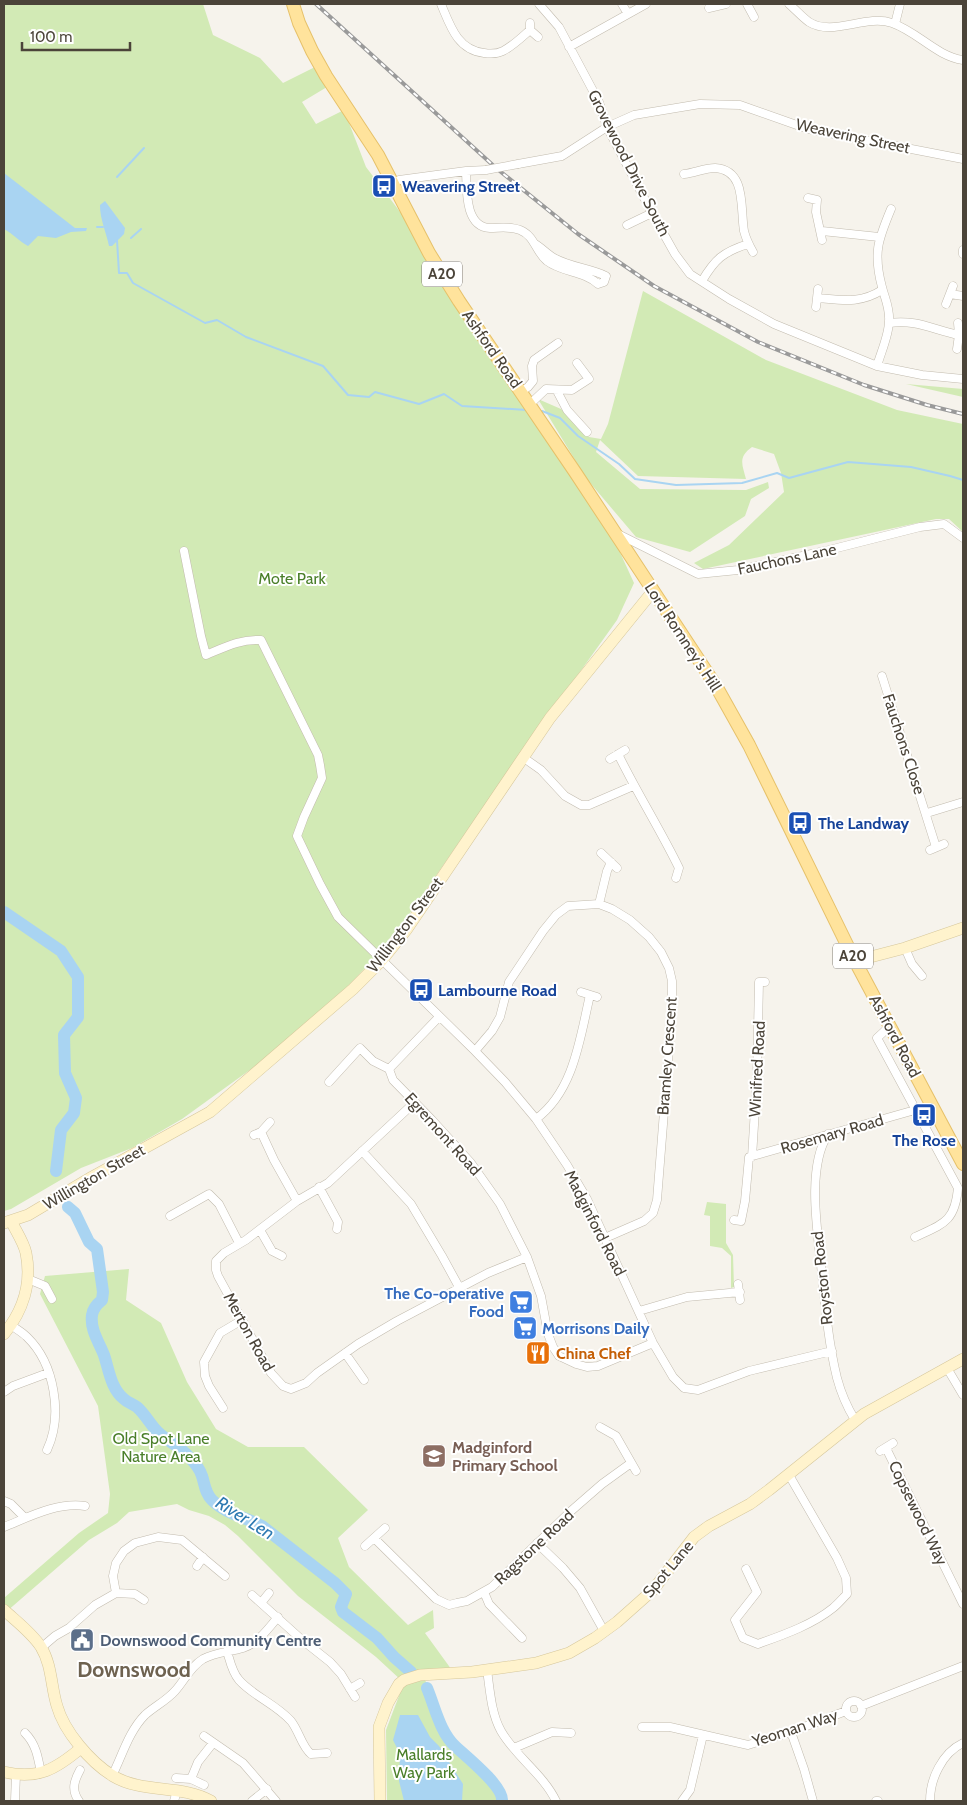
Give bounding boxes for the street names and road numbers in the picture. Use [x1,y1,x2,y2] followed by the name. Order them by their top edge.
[584,87,674,239] street label: Grovewood Drive South
[794,115,912,157] street label: Weavering Street
[422,262,462,286] road number: A20
[458,306,526,392] street label: Ashford Road
[736,539,838,579] street label: Fauchons Lane
[641,579,725,695] street label: Lord Romney's Hill
[879,691,929,797] street label: Fauchons Close
[363,873,447,976] street label: Willington Street
[833,944,873,968] road number: A20
[865,991,925,1081] street label: Ashford Road
[653,996,681,1116] street label: Bramley Crescent
[745,1020,769,1118] street label: Winifred Road
[401,1089,485,1179] street label: Egremont Road
[778,1110,886,1158] street label: Rosemary Road
[40,1140,149,1214] street label: Willington Street
[560,1167,630,1279] street label: Madginford Road
[808,1230,836,1326] street label: Royston Road
[219,1289,279,1375] street label: Merton Road
[885,1458,951,1568] street label: Copsewood Way
[490,1505,578,1589] street label: Ragstone Road
[639,1537,697,1601] street label: Spot Lane
[749,1705,840,1751] street label: Yeoman Way

